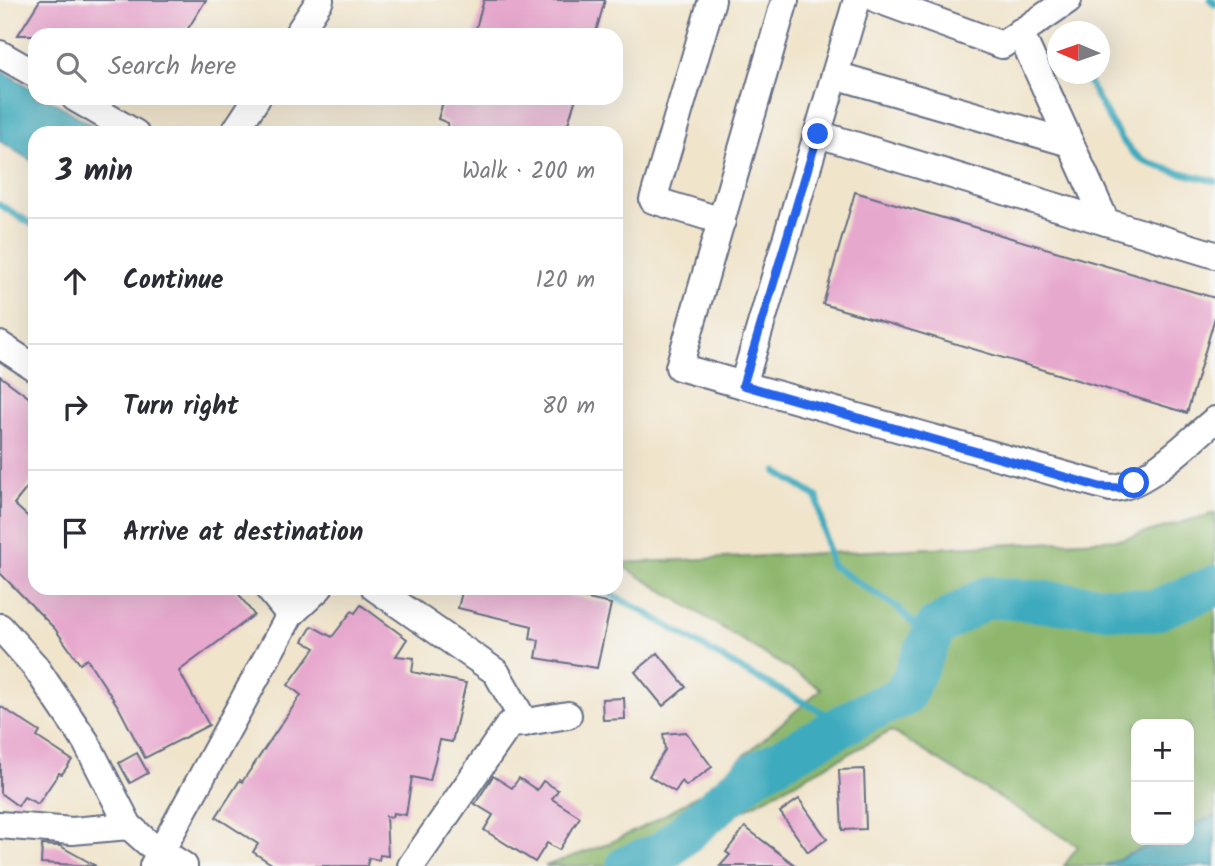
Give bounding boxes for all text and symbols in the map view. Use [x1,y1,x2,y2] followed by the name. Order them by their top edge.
[1047,21,1110,84] north arrow
[28,28,623,105] search box
[108,46,236,88] text: Search here
[52,48,90,86] icon: search
[802,118,833,149] route end
[56,148,133,196] text: 3 min
[462,154,595,190] text: Walk · 200 m
[123,260,224,302] text: Continue
[56,262,94,300] icon: ahead
[535,263,595,299] text: 120 m
[123,386,239,428] text: Turn right
[56,388,94,426] icon: right
[542,389,595,425] text: 80 m
[1118,467,1149,498] route start
[123,512,363,554] text: Arrive at destination
[56,514,94,552] icon: arrive
[1131,719,1194,845] map controls
[1131,719,1194,782] button: +
[1131,782,1194,845] button: −

